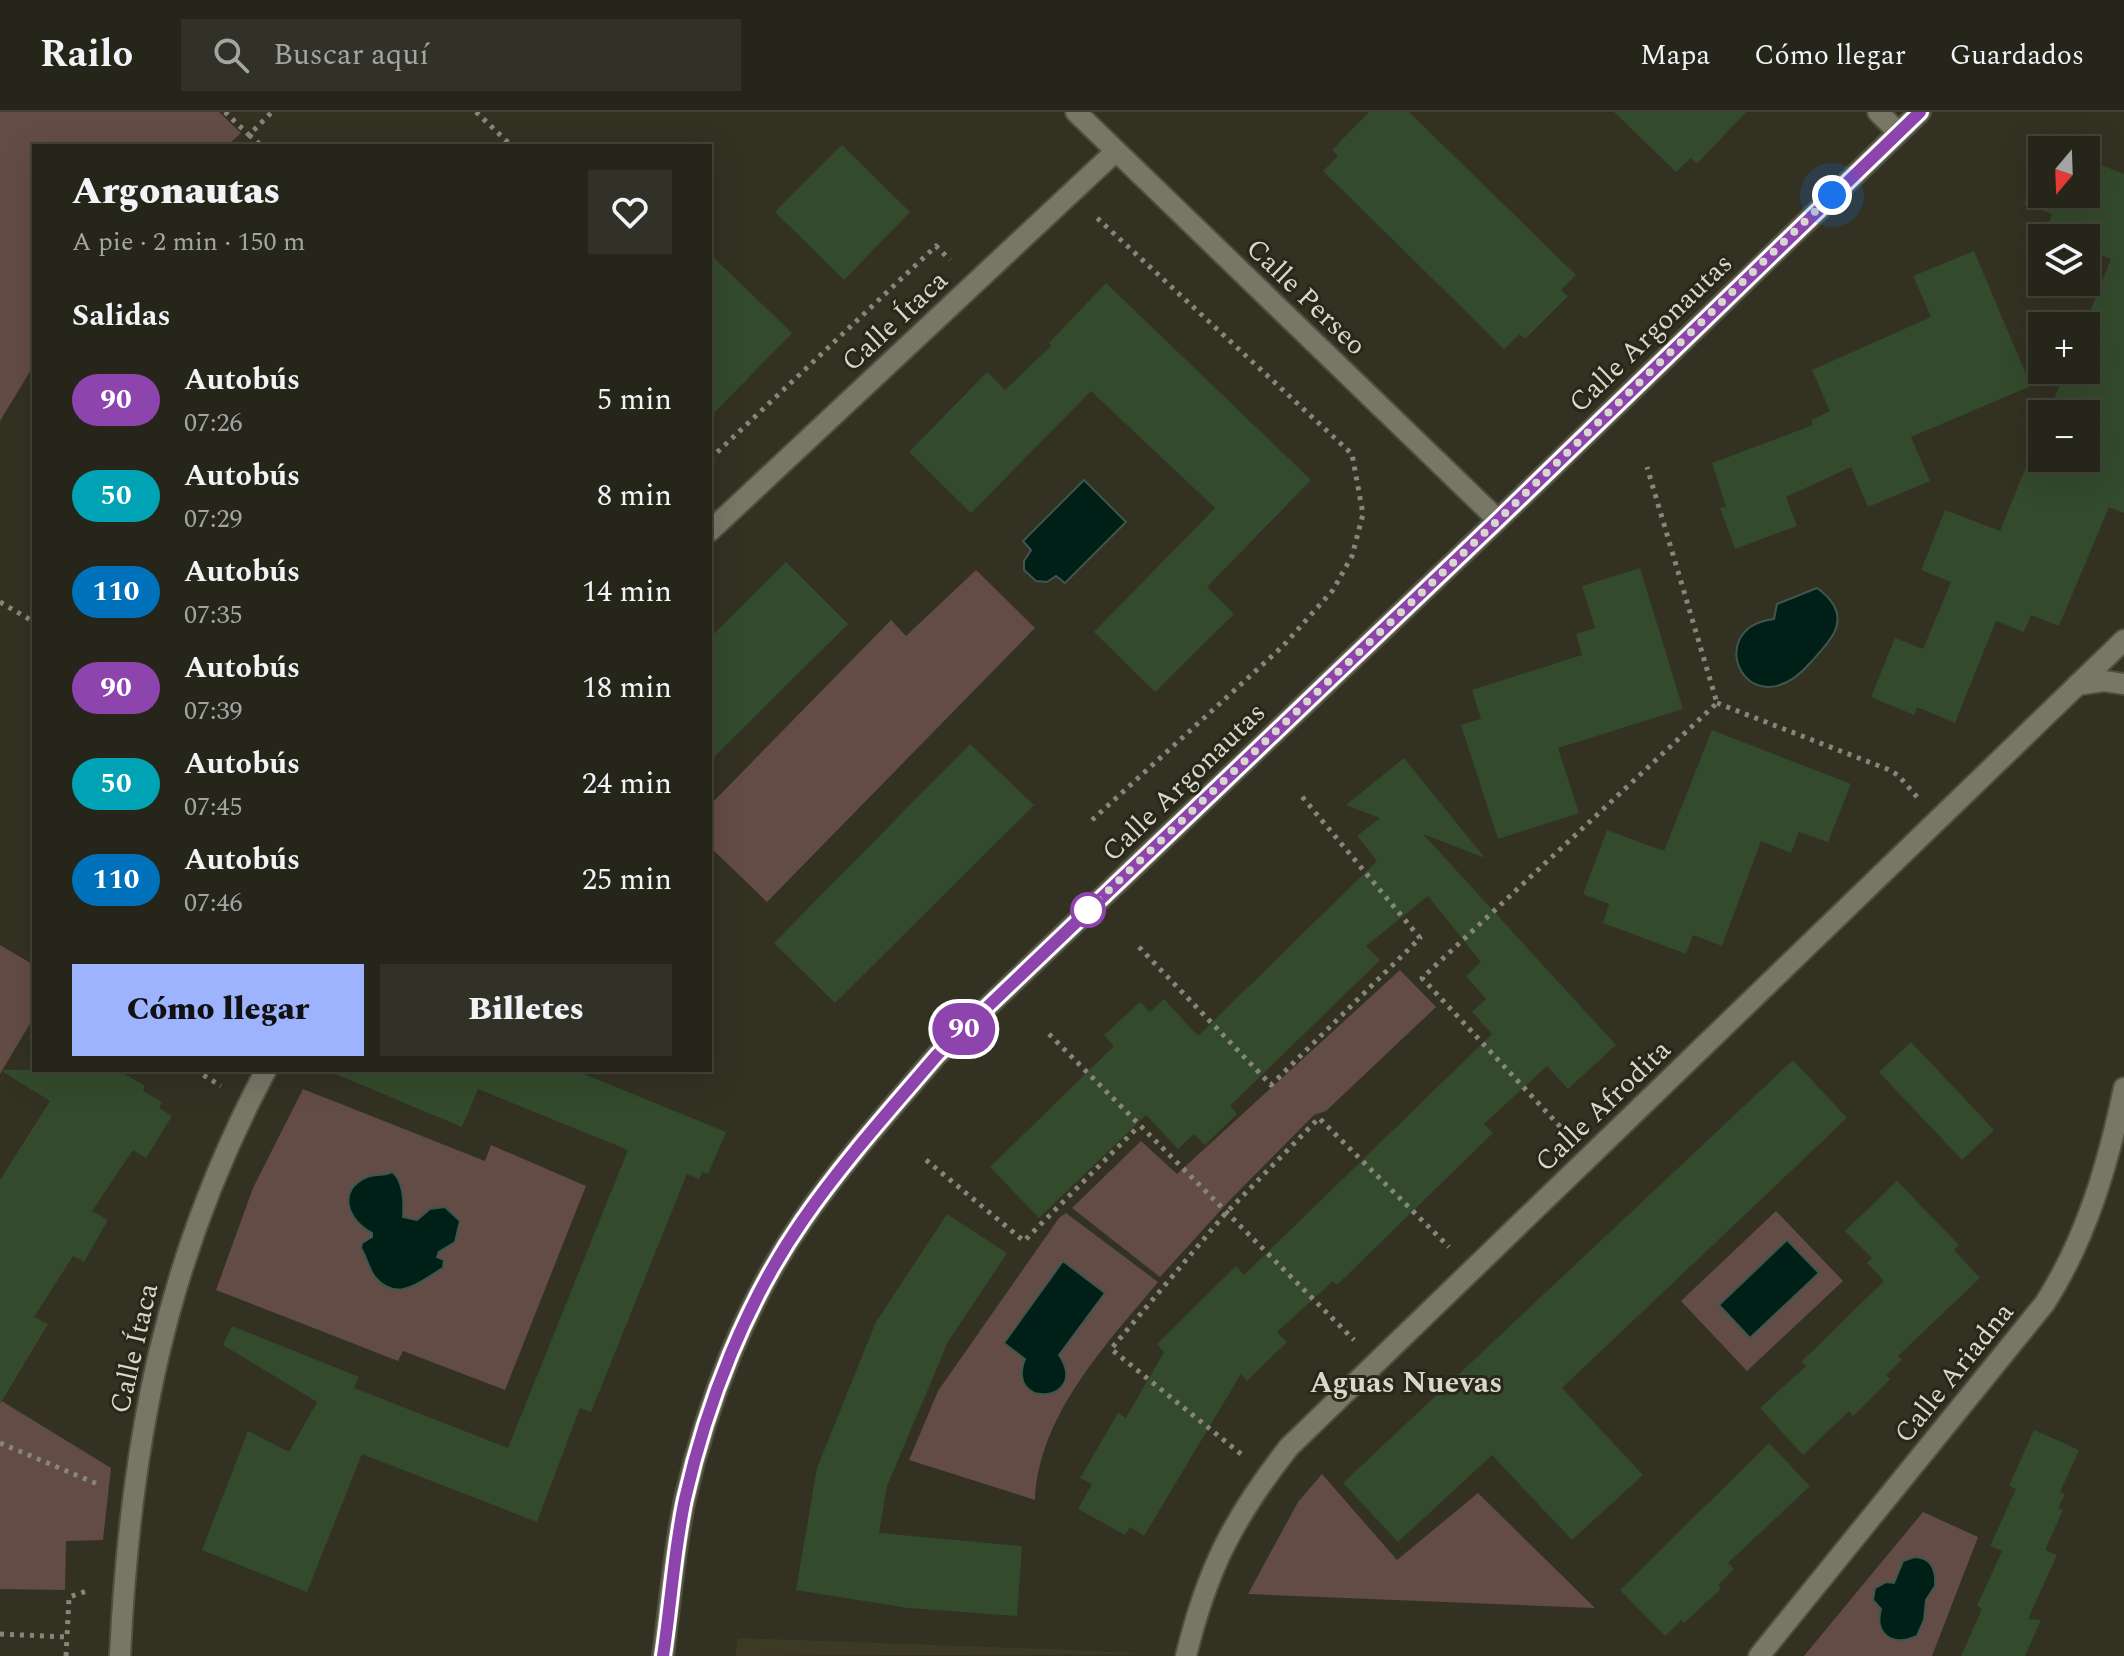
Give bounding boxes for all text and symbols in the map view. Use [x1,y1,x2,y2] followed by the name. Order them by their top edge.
[181,19,741,91] search box
[40,26,133,84] text: Railo
[273,32,429,78] text: Buscar aquí
[209,33,253,77] icon: search
[1640,34,1710,77] text: Mapa
[1754,34,1906,77] text: Cómo llegar
[1950,34,2084,77] text: Guardados
[2028,136,2100,208] north arrow
[2028,136,2100,472] map controls
[72,163,280,221] text: Argonautas
[588,170,672,254] button: heart
[1812,175,1852,215] your location
[72,222,305,262] text: A pie · 2 min · 150 m
[2028,224,2100,296] button: layers
[1236,228,1376,366] street label: Calle Perseo
[1559,243,1743,423] street label: Calle Argonautas
[832,260,958,382] street label: Calle Ítaca
[72,293,171,339] text: Salidas
[2028,312,2100,384] button: +
[184,357,300,403] text: Autobús
[597,377,672,423] text: 5 min
[100,378,132,421] text: 90
[2028,400,2100,472] button: −
[184,403,243,443] text: 07:26
[184,453,300,499] text: Autobús
[597,473,672,519] text: 8 min
[100,474,132,517] text: 50
[184,499,243,539] text: 07:29
[184,549,300,595] text: Autobús
[582,569,672,615] text: 14 min
[92,570,140,613] text: 110
[184,595,243,635] text: 07:35
[184,645,300,691] text: Autobús
[582,665,672,711] text: 18 min
[100,666,132,709] text: 90
[184,691,243,731] text: 07:39
[1092,692,1276,872] street label: Calle Argonautas
[184,741,300,787] text: Autobús
[582,761,672,807] text: 24 min
[100,762,132,805] text: 50
[184,787,243,827] text: 07:45
[184,837,300,883] text: Autobús
[582,857,672,903] text: 25 min
[92,858,140,901] text: 110
[184,883,243,923] text: 07:46
[1071,893,1105,927] unlabelled marker
[72,964,364,1056] button: Cómo llegar
[380,964,672,1056] button: Billetes
[928,1003,1000,1055] line badge: 90
[948,1007,980,1050] text: 90
[1525,1030,1681,1182] street label: Calle Afrodita
[99,1279,170,1418] street label: Calle Ítaca
[1884,1293,2025,1453] street label: Calle Ariadna
[1310,1360,1502,1406] district label: Aguas Nuevas

